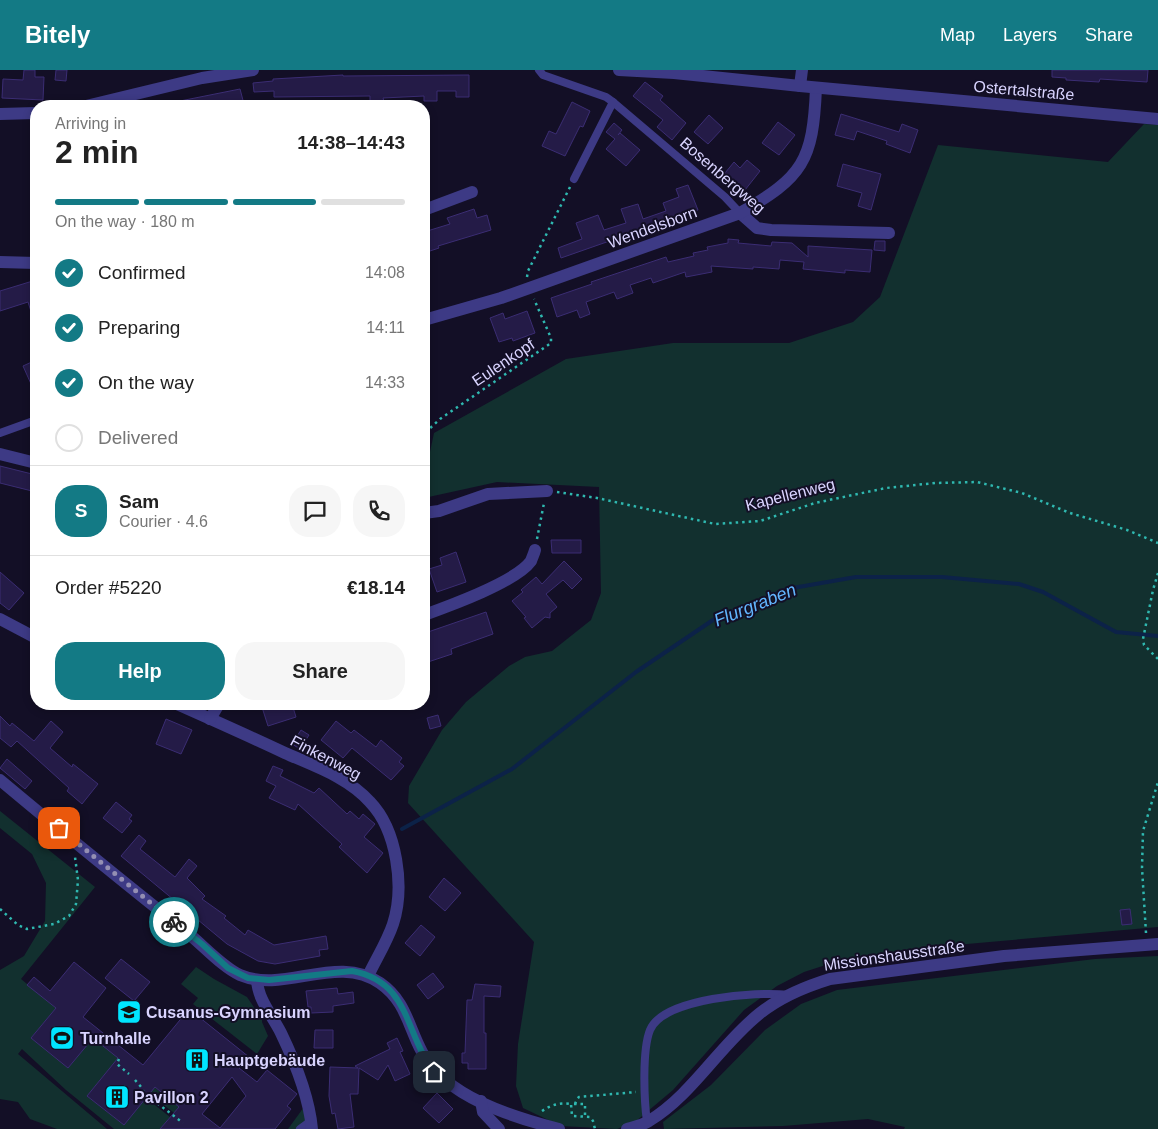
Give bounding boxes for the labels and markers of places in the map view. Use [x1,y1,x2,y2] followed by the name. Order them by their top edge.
[38,807,80,849] pin
[116,999,142,1025] school or university icon: Cusanus-Gymnasium
[146,1004,310,1021] place label: Cusanus-Gymnasium
[49,1025,75,1051] sports icon: Turnhalle
[80,1030,151,1047] place label: Turnhalle
[184,1047,210,1073] building icon: Hauptgebäude
[413,1051,455,1093] pin
[214,1052,325,1069] place label: Hauptgebäude
[104,1084,130,1110] building icon: Pavillon 2
[134,1089,209,1106] place label: Pavillon 2

